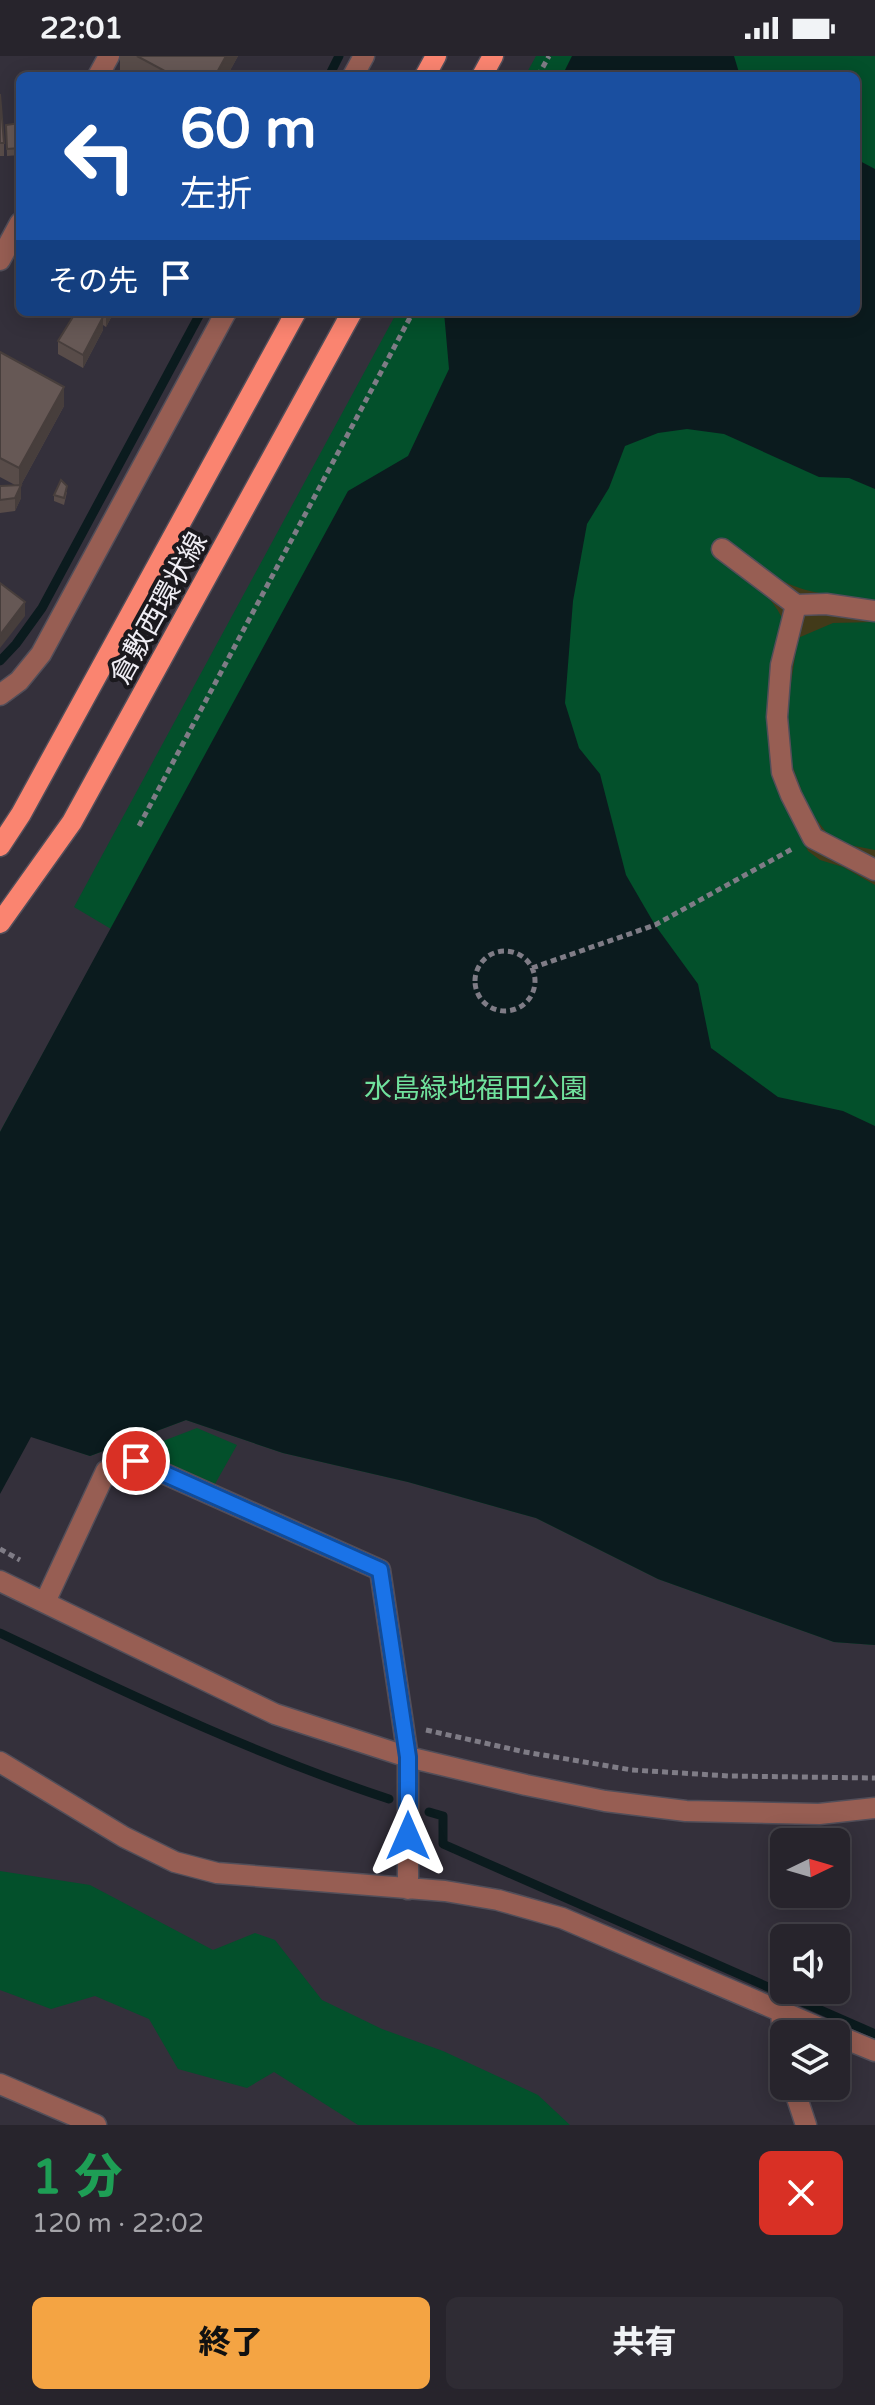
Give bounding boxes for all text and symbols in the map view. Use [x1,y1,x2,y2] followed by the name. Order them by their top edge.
[40,10,123,47] text: 22:01
[180,96,316,163] text: 60 m
[48,104,152,208] icon: left
[180,173,252,216] text: 左折
[154,256,198,300] icon: arrive
[48,263,138,300] text: その先
[103,527,214,690] street label: 倉敷西環状線
[364,1072,588,1106] park label: 水島緑地福田公園
[102,1427,170,1495] pin
[114,1439,158,1483] icon: arrive
[366,1794,450,1878] position arrow
[770,1828,850,1908] north arrow
[770,1828,850,2100] map controls
[770,1924,850,2004] button: sound
[770,2020,850,2100] button: layers
[32,2149,123,2207] text: 1 分
[759,2151,843,2235] button: close
[32,2208,204,2239] text: 120 m · 22:02
[32,2297,430,2389] button: 終了
[446,2297,843,2389] button: 共有

